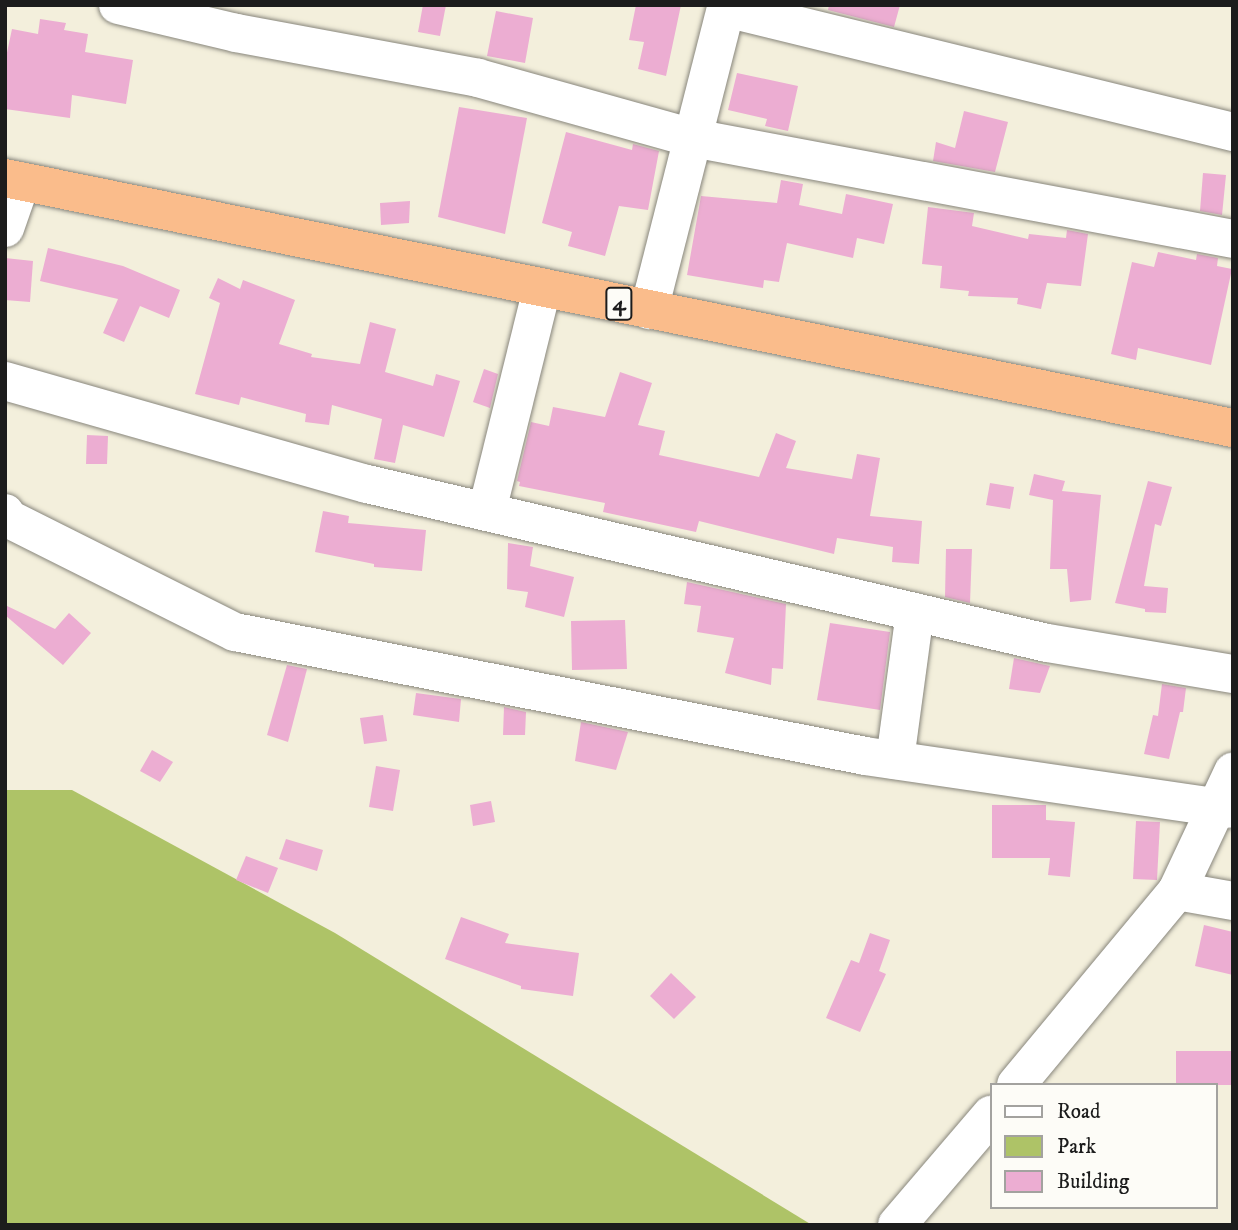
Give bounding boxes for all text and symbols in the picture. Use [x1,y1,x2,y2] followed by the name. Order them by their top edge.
[605,284,633,324] road number: 4
[990,1083,1217,1209] legend
[1057,1099,1101,1125] text: Road
[1057,1134,1096,1160] text: Park
[1057,1169,1129,1195] text: Building

